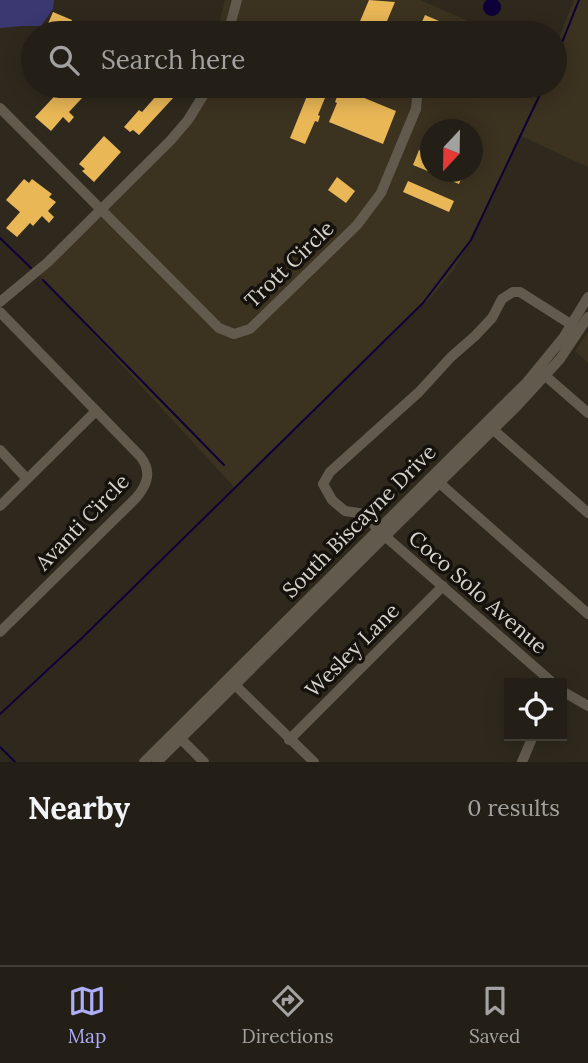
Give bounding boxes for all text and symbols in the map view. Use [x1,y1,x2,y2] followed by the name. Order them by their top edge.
[21,21,567,98] search box
[45,41,83,79] icon: search
[101,43,245,76] text: Search here
[420,119,483,182] north arrow
[239,215,339,313] street label: Trott Circle
[276,438,442,604] street label: South Biscayne Drive
[29,468,135,577] street label: Avanti Circle
[403,524,553,660] street label: Coco Solo Avenue
[299,597,405,703] street label: Wesley Lane
[504,678,567,741] map controls
[504,678,567,741] button: locate
[28,789,130,827] text: Nearby
[467,793,560,822] text: 0 results
[68,982,106,1048] tab: Map
[242,982,334,1048] tab: Directions
[469,982,520,1048] tab: Saved

